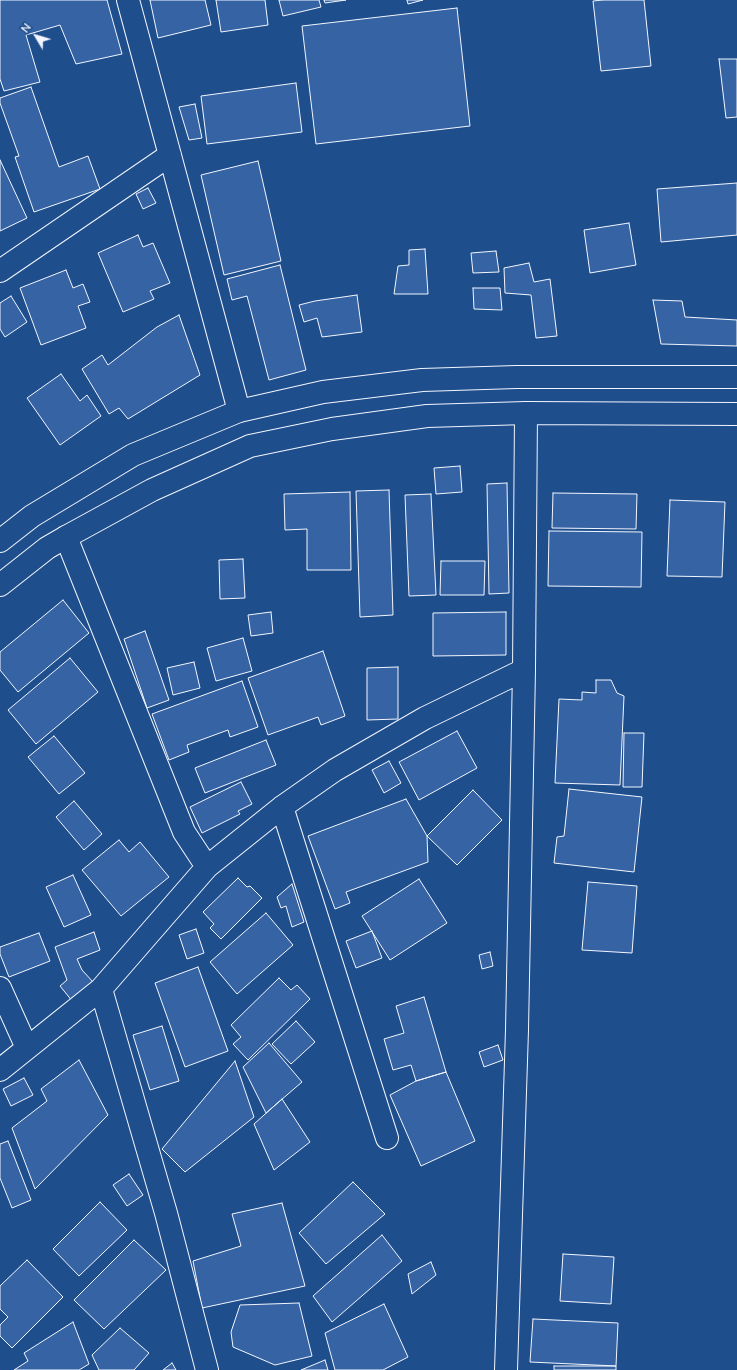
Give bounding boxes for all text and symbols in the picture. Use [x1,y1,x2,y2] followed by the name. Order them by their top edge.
[16,16,56,56] north arrow
[18,20,35,36] text: N

